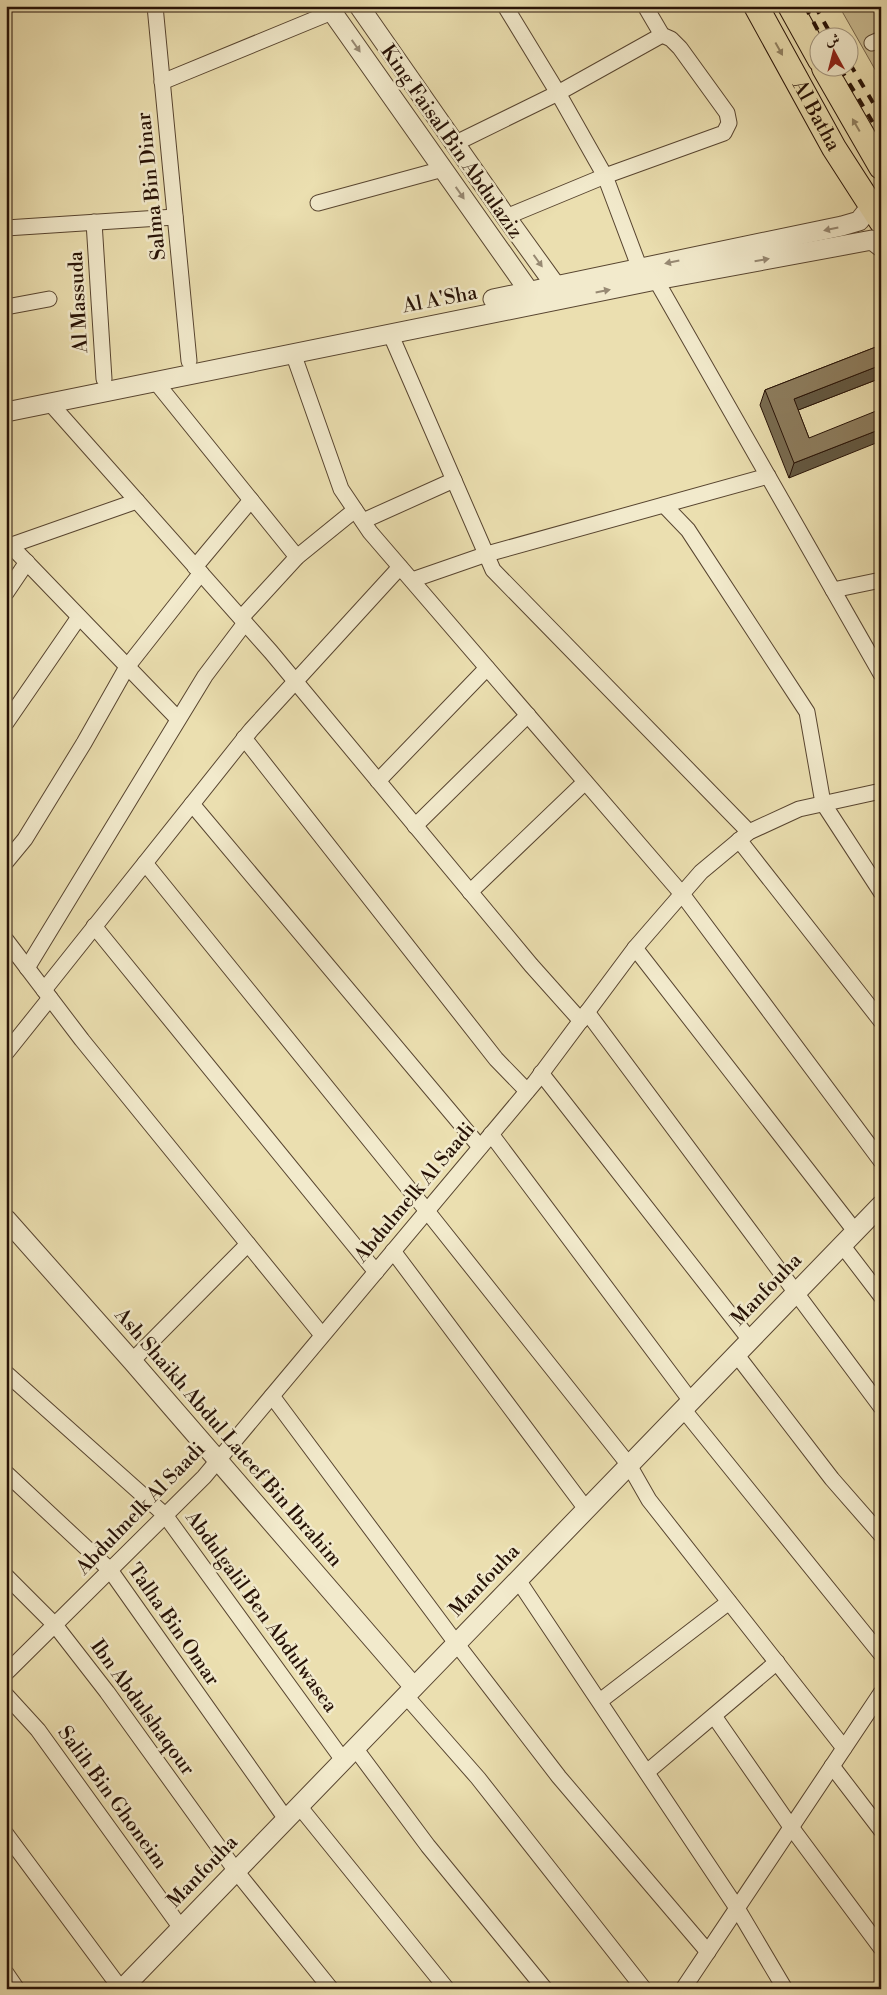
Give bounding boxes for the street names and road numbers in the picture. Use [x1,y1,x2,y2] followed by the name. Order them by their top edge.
[374,40,528,244] street label: King Faisal Bin Abdulaziz
[786,75,846,156] street label: Al Batha
[132,110,172,261] street label: Salma Bin Dinar
[64,250,94,355] street label: Al Massuda
[400,280,480,320] street label: Al A'Sha
[349,1118,481,1269] street label: Abdulmelk Al Saadi
[726,1248,808,1332] street label: Manfouha
[108,1303,348,1573] street label: Ash Shaikh Abdul Lateef Bin Ibrahim
[71,1437,211,1581] street label: Abdulmelk Al Saadi
[179,1506,343,1718] street label: Abdulgalil Ben Abdulwasea
[444,1539,526,1623] street label: Manfouha
[122,1559,225,1691] street label: Talha Bin Omar
[84,1635,200,1781] street label: Ibn Abdulshaqour
[52,1722,173,1875] street label: Salih Bin Ghoneim
[162,1830,244,1914] street label: Manfouha

